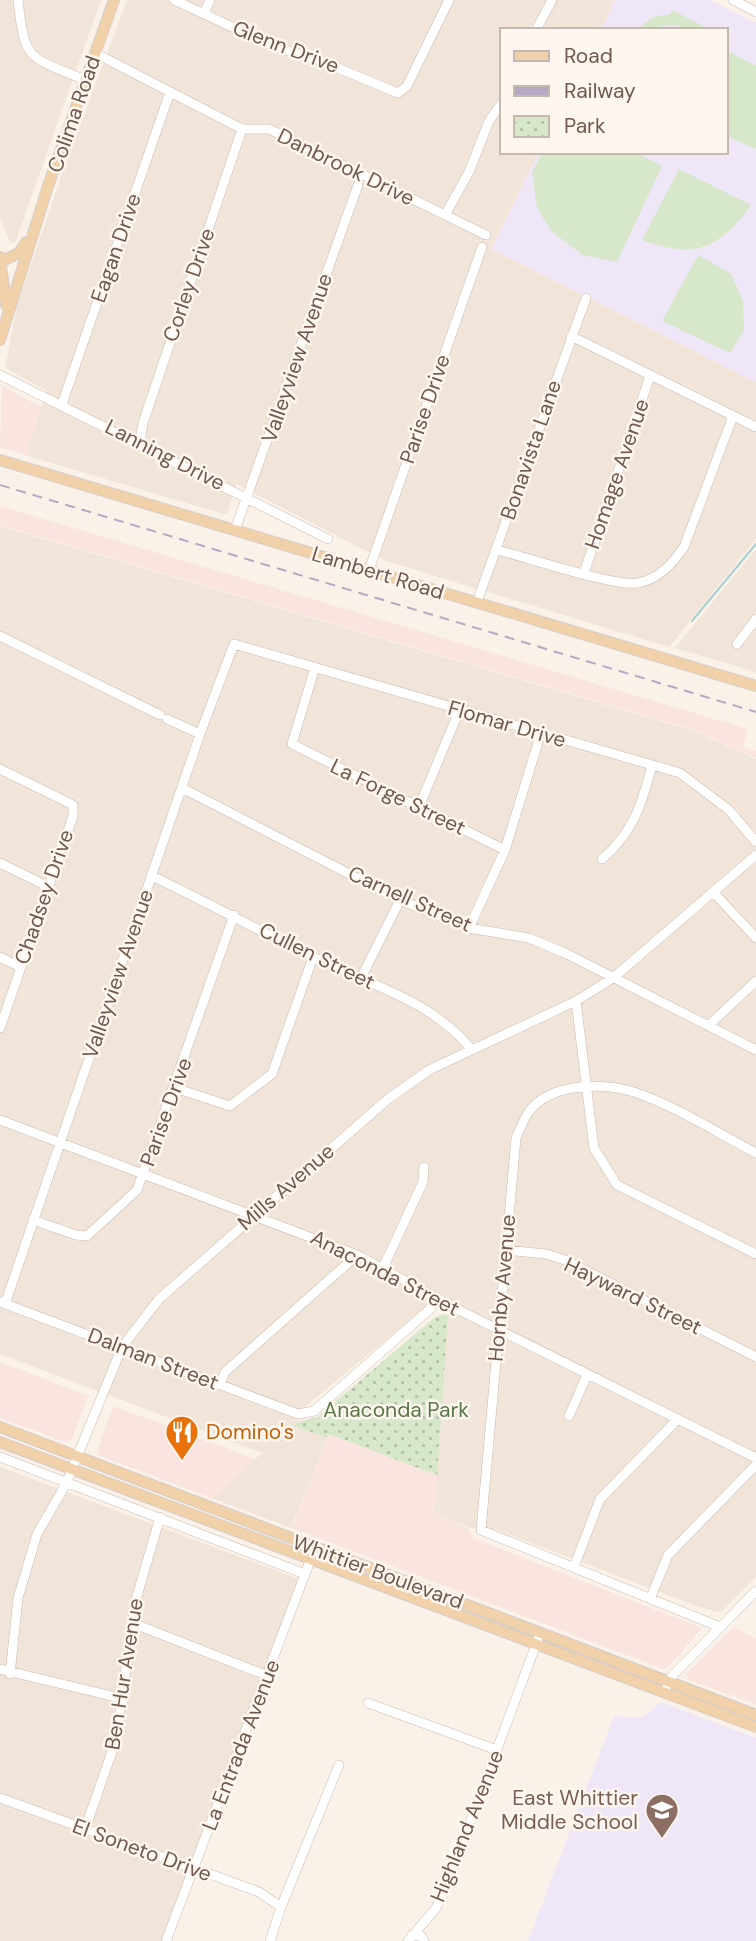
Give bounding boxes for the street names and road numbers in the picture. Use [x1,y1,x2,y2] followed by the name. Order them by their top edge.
[229,14,343,80] street label: Glenn Drive
[41,52,107,176] street label: Colima Road
[273,122,419,212] street label: Danbrook Drive
[84,190,148,306] street label: Eagan Drive
[156,224,222,346] street label: Corley Drive
[255,269,339,446] street label: Valleyview Avenue
[393,351,457,467] street label: Parise Drive
[494,376,568,524] street label: Bonavista Lane
[578,395,656,553] street label: Homage Avenue
[100,413,230,497] street label: Lanning Drive
[309,540,447,606] street label: Lambert Road
[445,694,569,754] street label: Flomar Drive
[326,752,470,842] street label: La Forge Street
[8,826,80,968] street label: Chadsey Drive
[344,859,476,939] street label: Carnell Street
[76,885,160,1062] street label: Valleyview Avenue
[254,916,380,996] street label: Cullen Street
[133,1054,199,1170] street label: Parise Drive
[232,1137,340,1237] street label: Mills Avenue
[482,1213,522,1363] street label: Hornby Avenue
[306,1223,464,1323] street label: Anaconda Street
[560,1251,706,1341] street label: Hayward Street
[84,1321,222,1397] street label: Dalman Street
[289,1528,467,1616] street label: Whittier Boulevard
[98,1596,150,1752] street label: Ben Hur Avenue
[196,1655,287,1834] street label: La Entrada Avenue
[424,1746,510,1906] street label: Highland Avenue
[69,1812,215,1888] street label: El Soneto Drive

